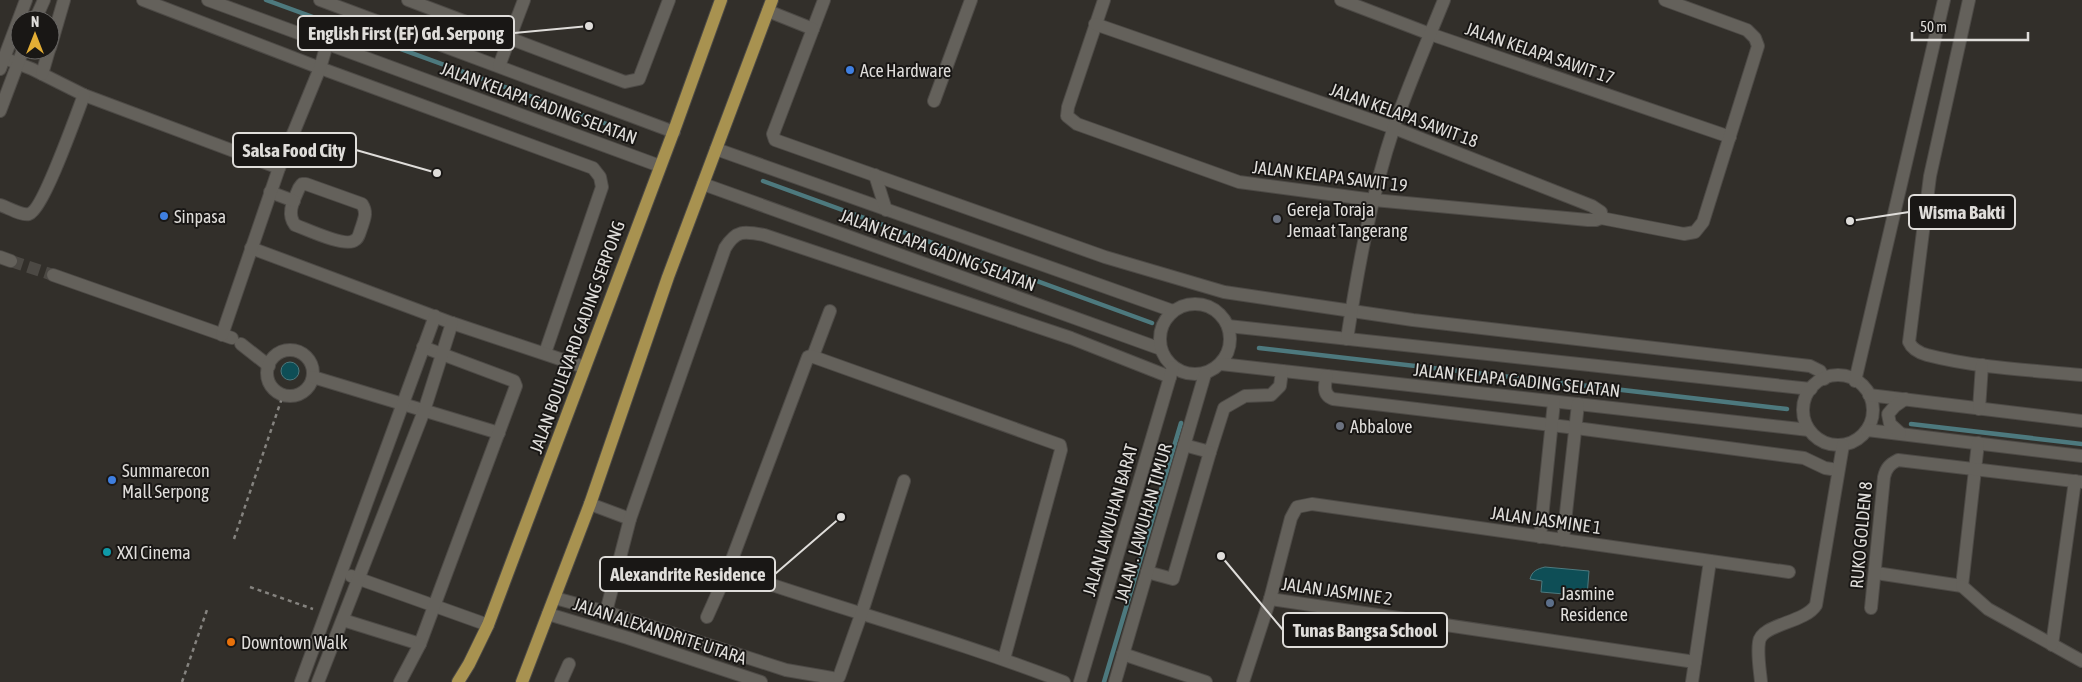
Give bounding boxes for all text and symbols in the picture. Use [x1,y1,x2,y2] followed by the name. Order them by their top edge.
[10,10,60,60] north arrow
[1912,10,2028,42] scale bar
[31,14,39,30] text: N
[298,16,514,50] callout: English First (EF) Gd. Serpong
[1463,18,1617,88] street label: JALAN KELAPA SAWIT 17
[1920,18,1947,35] text: 50 m
[308,22,505,44] text: English First (EF) Gd. Serpong
[438,58,640,148] street label: JALAN KELAPA GADING SELATAN
[860,60,951,81] place label: Ace Hardware
[844,64,856,76] marker: Ace Hardware
[1327,78,1481,152] street label: JALAN KELAPA SAWIT 18
[233,133,356,167] callout: Salsa Food City
[243,139,346,161] text: Salsa Food City
[1251,156,1409,196] street label: JALAN KELAPA SAWIT 19
[1909,195,2015,229] callout: Wisma Bakti
[1287,199,1408,241] place label: Gereja Toraja Jemaat Tangerang
[1918,201,2005,223] text: Wisma Bakti
[837,205,1039,295] street label: JALAN KELAPA GADING SELATAN
[174,206,226,227] place label: Sinpasa
[158,210,170,222] marker: Sinpasa
[1271,213,1283,225] marker: Gereja Toraja Jemaat Tangerang
[525,218,629,456] street label: JALAN BOULEVARD GADING SERPONG
[1413,359,1621,401] street label: JALAN KELAPA GADING SELATAN
[1350,416,1413,437] place label: Abbalove
[1334,420,1346,432] marker: Abbalove
[1078,441,1142,598] street label: JALAN LAWUHAN BARAT
[1110,441,1176,605] street label: JALAN . LAWUHAN TIMUR
[122,460,210,502] place label: Summarecon Mall Serpong
[106,474,118,486] marker: Summarecon Mall Serpong
[1846,481,1876,589] street label: RUKO GOLDEN 8
[1489,502,1603,538] street label: JALAN JASMINE 1
[117,542,191,563] place label: XXI Cinema
[101,546,113,558] marker: XXI Cinema
[600,557,775,591] callout: Alexandrite Residence
[609,563,766,585] text: Alexandrite Residence
[1280,573,1394,609] street label: JALAN JASMINE 2
[1560,583,1628,625] place label: Jasmine Residence
[571,593,749,669] street label: JALAN ALEXANDRITE UTARA
[1544,597,1556,609] marker: Jasmine Residence
[1283,613,1447,647] callout: Tunas Bangsa School
[1293,619,1438,641] text: Tunas Bangsa School
[241,632,348,653] place label: Downtown Walk
[225,636,237,648] marker: Downtown Walk

